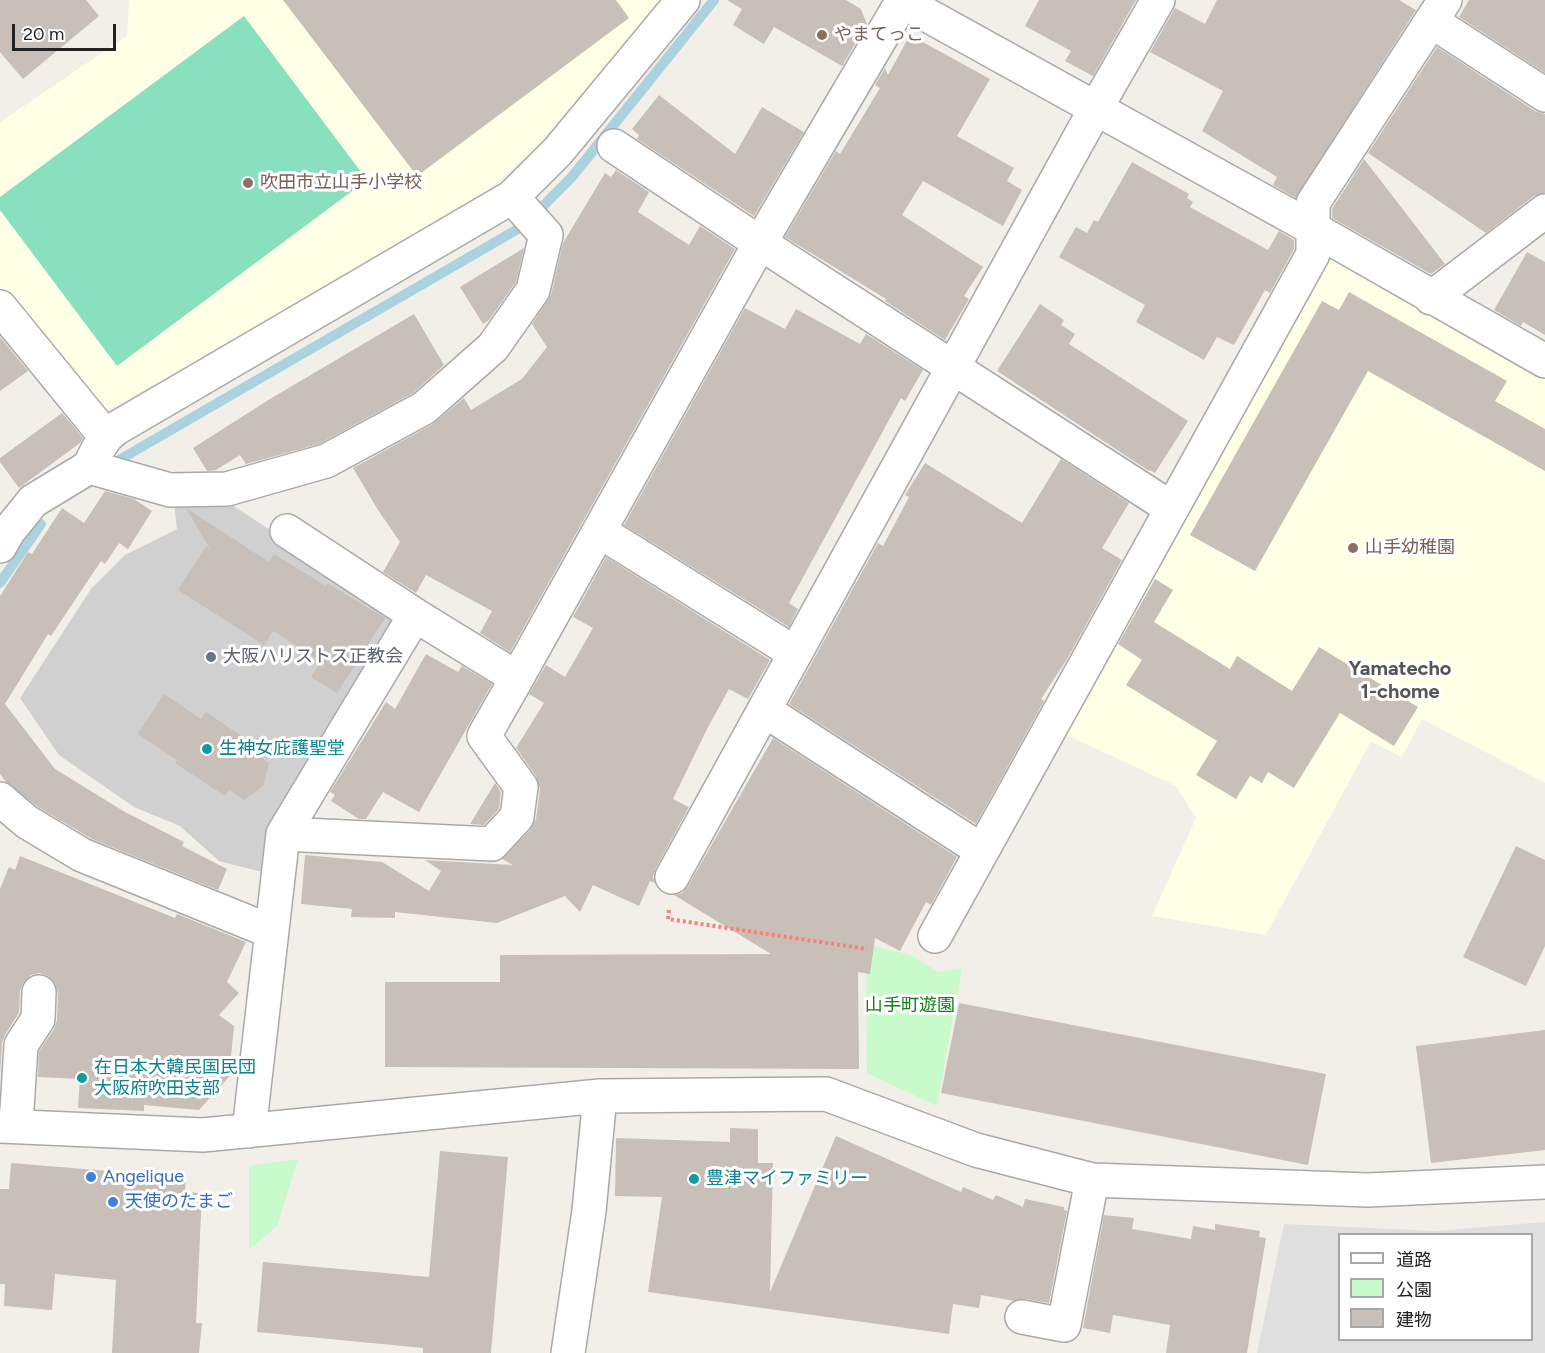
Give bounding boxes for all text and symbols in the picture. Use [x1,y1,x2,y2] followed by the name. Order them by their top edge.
[15,12,118,50] scale bar
[23,23,64,45] text: 20 m
[834,24,924,46] place label: やまてっこ
[815,28,829,42] marker: やまてっこ
[260,172,422,194] place label: 吹田市立山手小学校
[241,176,255,190] marker: 吹田市立山手小学校
[1365,537,1455,559] place label: 山手幼稚園
[1346,541,1360,555] marker: 山手幼稚園
[223,646,403,668] place label: 大阪ハリストス正教会
[204,650,218,664] marker: 大阪ハリストス正教会
[1349,657,1451,704] district label: Yamatecho 1-chome
[219,738,345,760] place label: 生神女庇護聖堂
[200,742,214,756] marker: 生神女庇護聖堂
[865,995,955,1017] park label: 山手町遊園
[94,1057,256,1100] place label: 在日本大韓民国民団 大阪府吹田支部
[75,1071,89,1085] marker: 在日本大韓民国民団 大阪府吹田支部
[103,1166,184,1188] place label: Angelique
[706,1168,868,1190] place label: 豊津マイファミリー
[84,1170,98,1184] marker: Angelique
[687,1172,701,1186] marker: 豊津マイファミリー
[125,1191,233,1213] place label: 天使のたまご
[106,1195,120,1209] marker: 天使のたまご
[1338,1233,1533,1341] legend
[1396,1249,1432,1271] text: 道路
[1396,1279,1432,1301] text: 公園
[1396,1309,1432,1331] text: 建物

